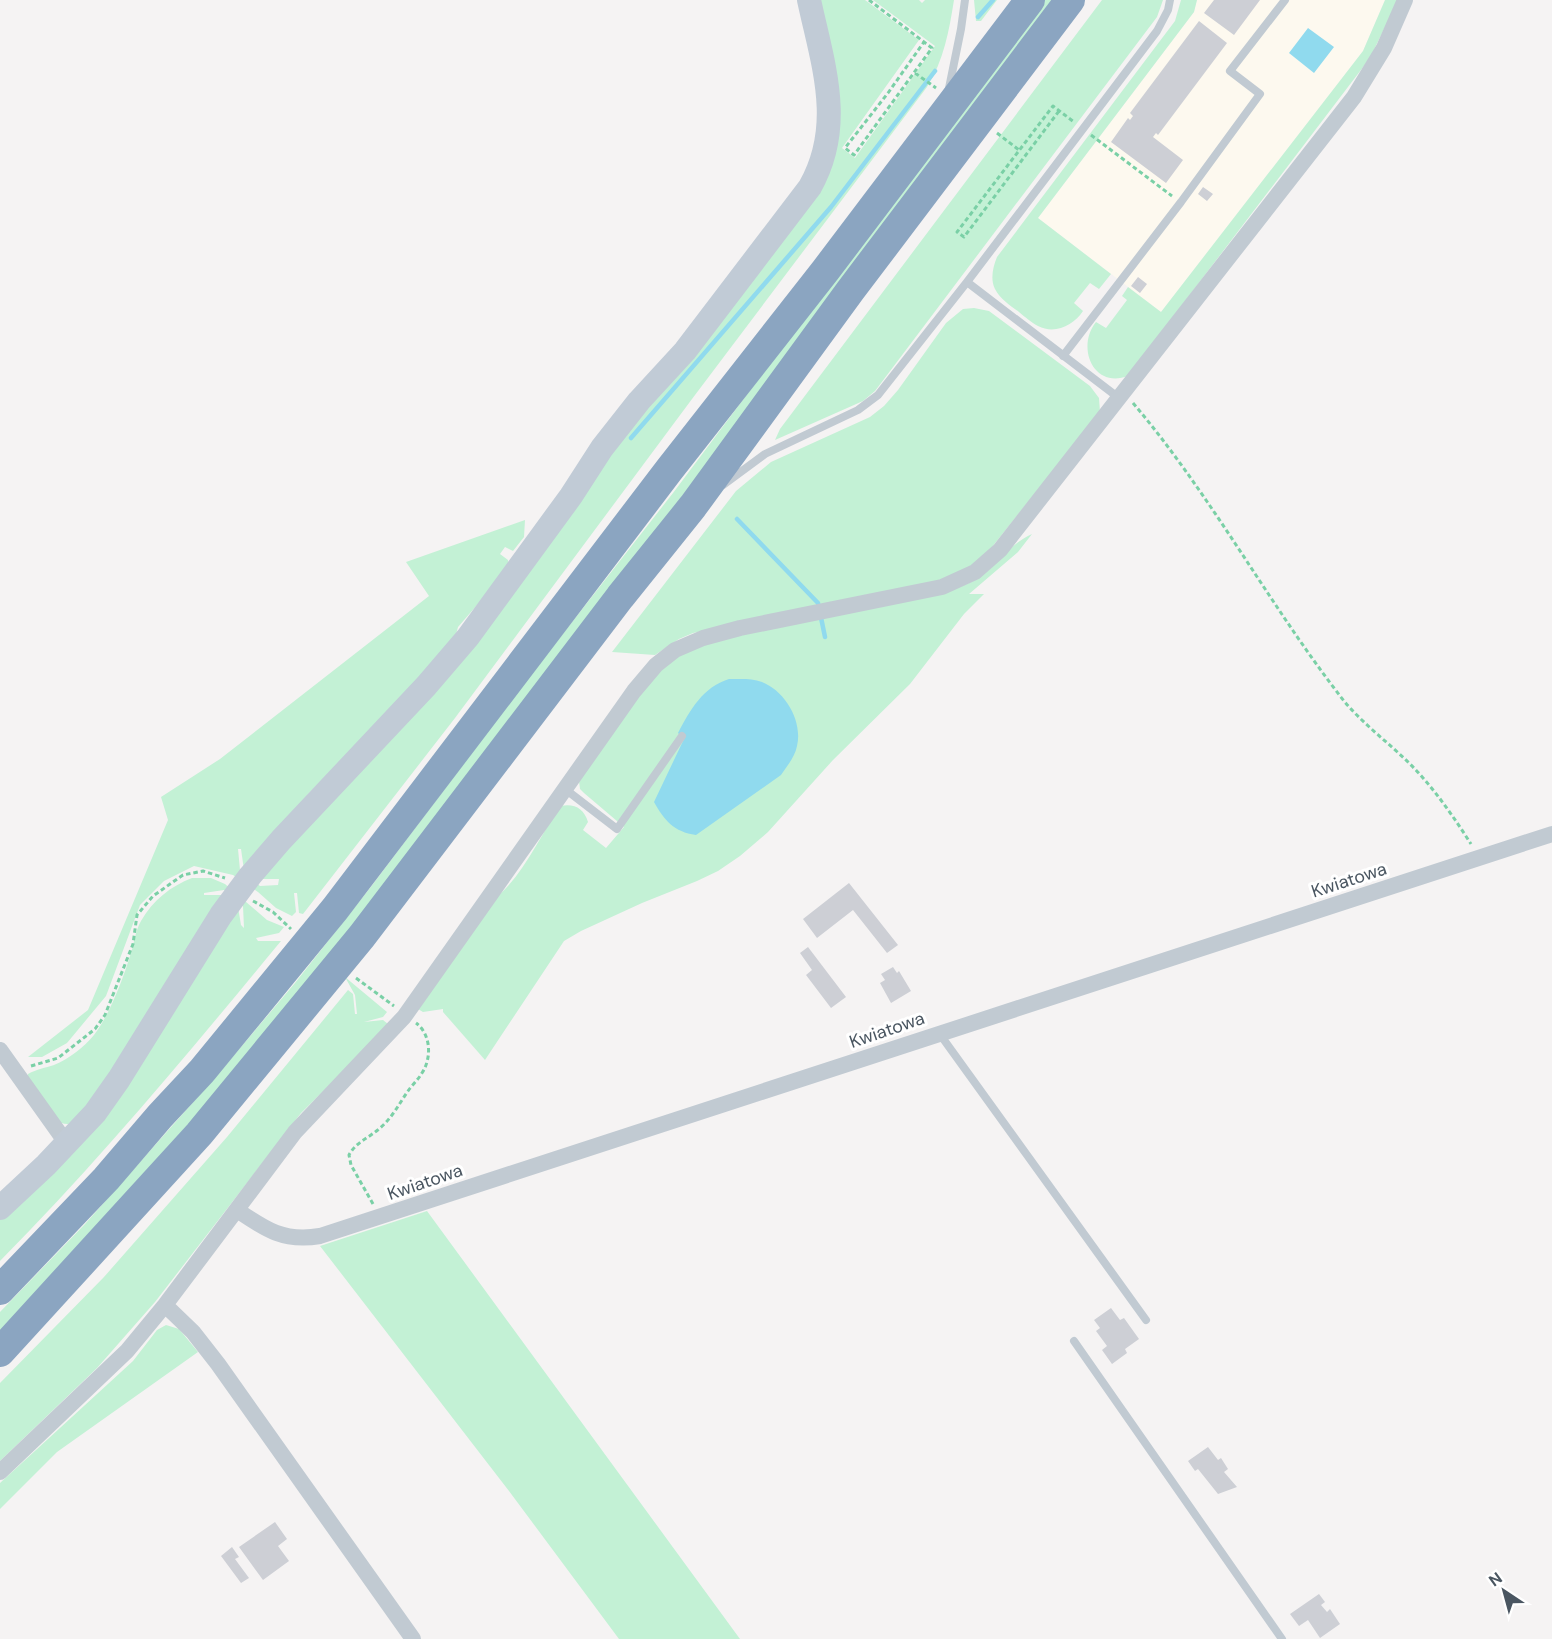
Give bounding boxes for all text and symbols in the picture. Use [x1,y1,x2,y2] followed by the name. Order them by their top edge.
[1308,857,1390,903] street label: Kwiatowa
[846,1006,928,1054] street label: Kwiatowa
[384,1158,466,1206] street label: Kwiatowa
[1474,1561,1534,1621] north arrow
[1485,1567,1506,1591] text: N

